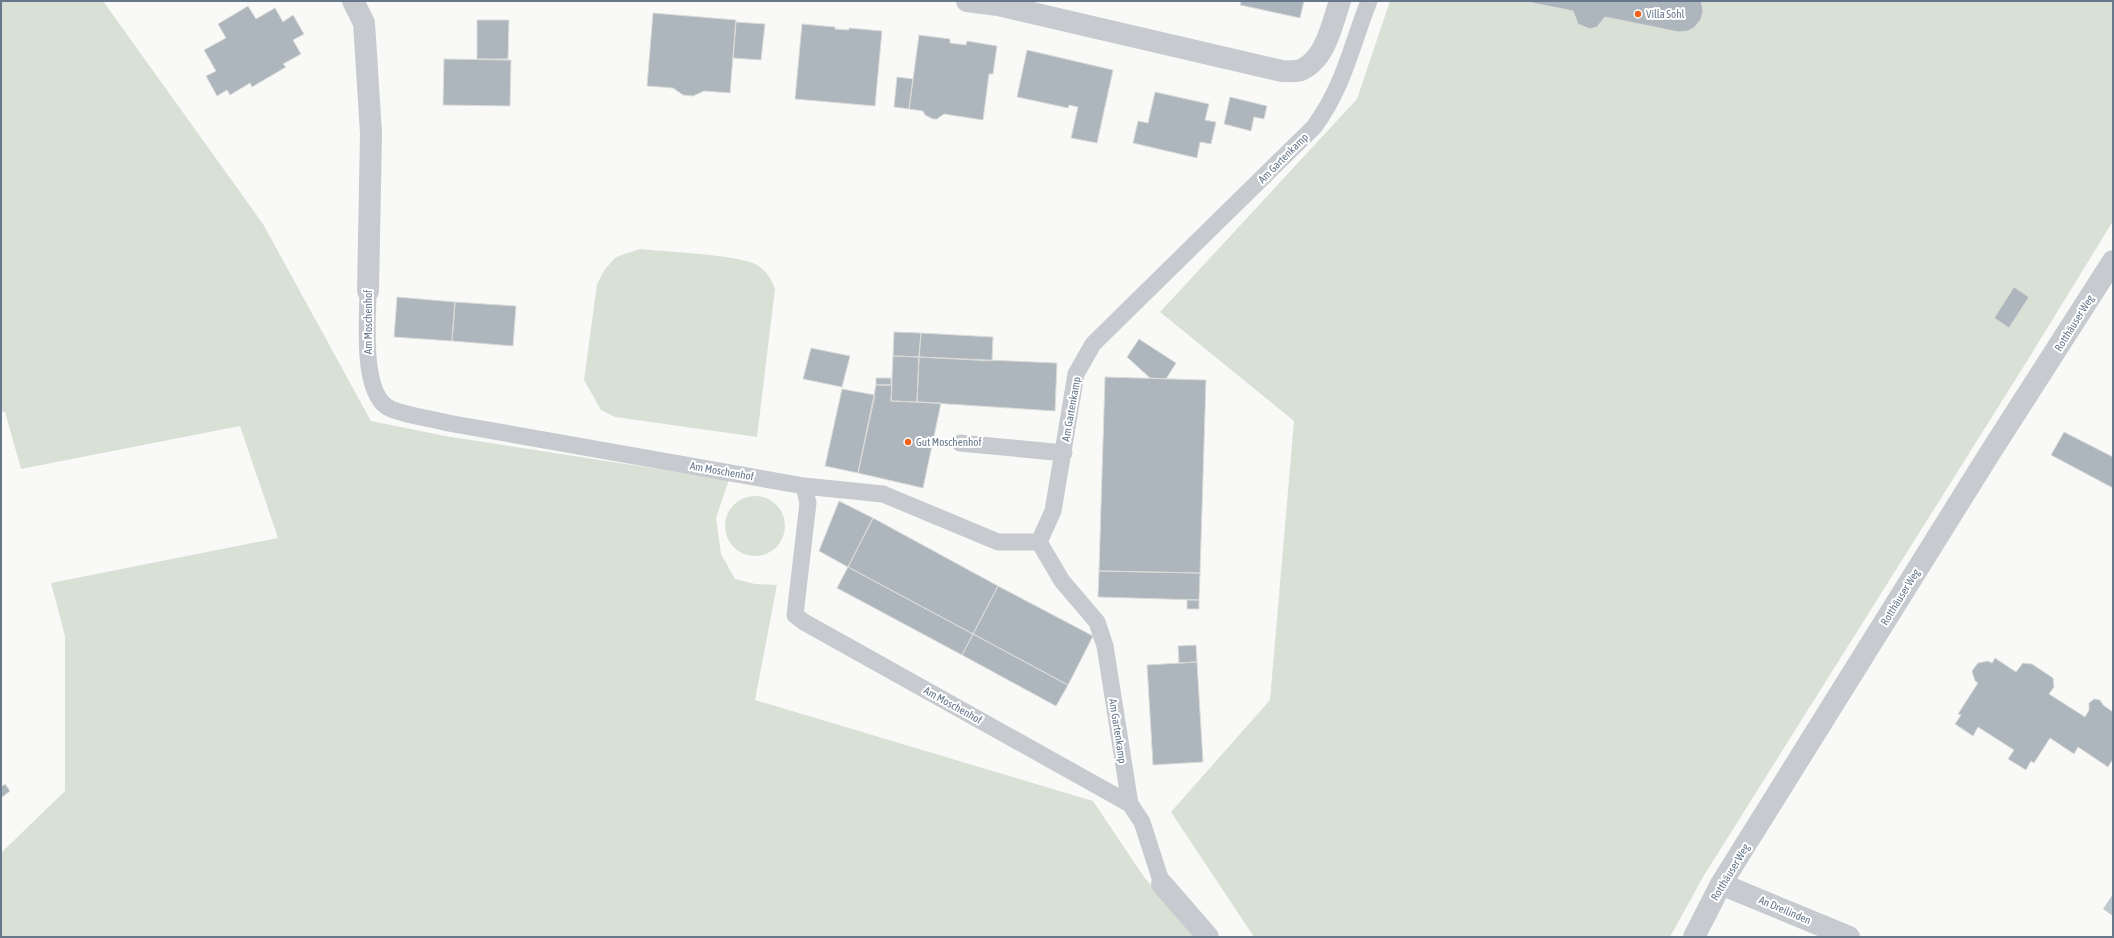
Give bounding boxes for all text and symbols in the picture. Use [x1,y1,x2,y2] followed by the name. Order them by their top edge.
[1646,8,1684,20] place label: Villa Sohl
[1633,9,1643,19] marker: Villa Sohl
[1256,131,1310,185] street label: Am Gartenkamp
[362,290,374,354] street label: Am Moschenhof
[2052,293,2096,353] street label: Rotthäuser Weg
[1059,376,1083,442] street label: Am Gartenkamp
[916,436,982,448] place label: Gut Moschenhof
[903,437,913,447] marker: Gut Moschenhof
[689,459,755,483] street label: Am Moschenhof
[1878,567,1922,627] street label: Rotthäuser Weg
[922,684,984,726] street label: Am Moschenhof
[1107,698,1129,764] street label: Am Gartenkamp
[1708,841,1752,902] street label: Rotthäuser Weg
[1757,894,1813,926] street label: An Dreilinden

